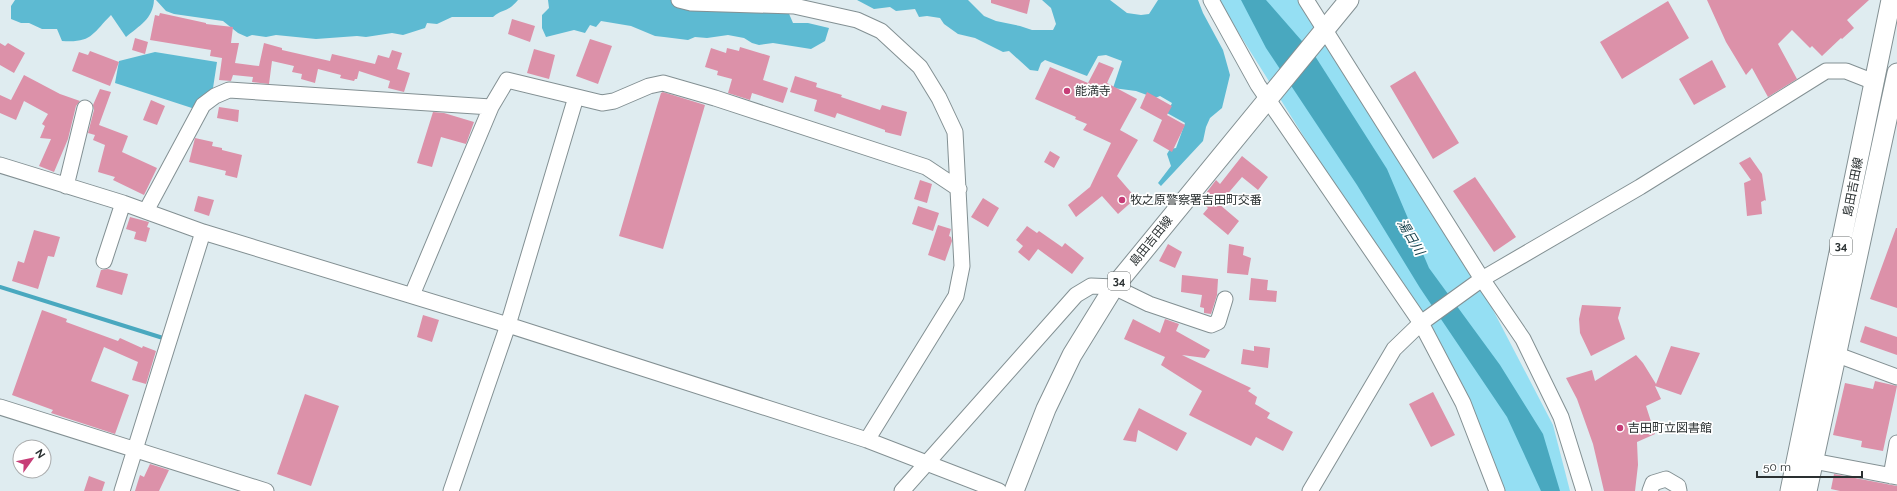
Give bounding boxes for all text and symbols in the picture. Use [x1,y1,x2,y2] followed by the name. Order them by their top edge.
[1075,84,1111,98] place label: 能満寺
[1062,86,1072,96] marker: 能満寺
[1840,156,1866,218] street label: 島田吉田線
[1130,193,1262,207] place label: 牧之原警察署吉田町交番
[1117,195,1127,205] marker: 牧之原警察署吉田町交番
[1127,213,1175,269] street label: 島田吉田線
[1395,216,1428,259] water label: 湯日川
[1830,237,1852,255] road number: 34
[1108,272,1130,290] road number: 34
[1628,421,1712,435] place label: 吉田町立図書館
[1615,423,1625,433] marker: 吉田町立図書館
[12,439,52,479] north arrow
[32,447,48,461] text: N
[1757,453,1862,479] scale bar
[1763,460,1791,474] text: 50 m

